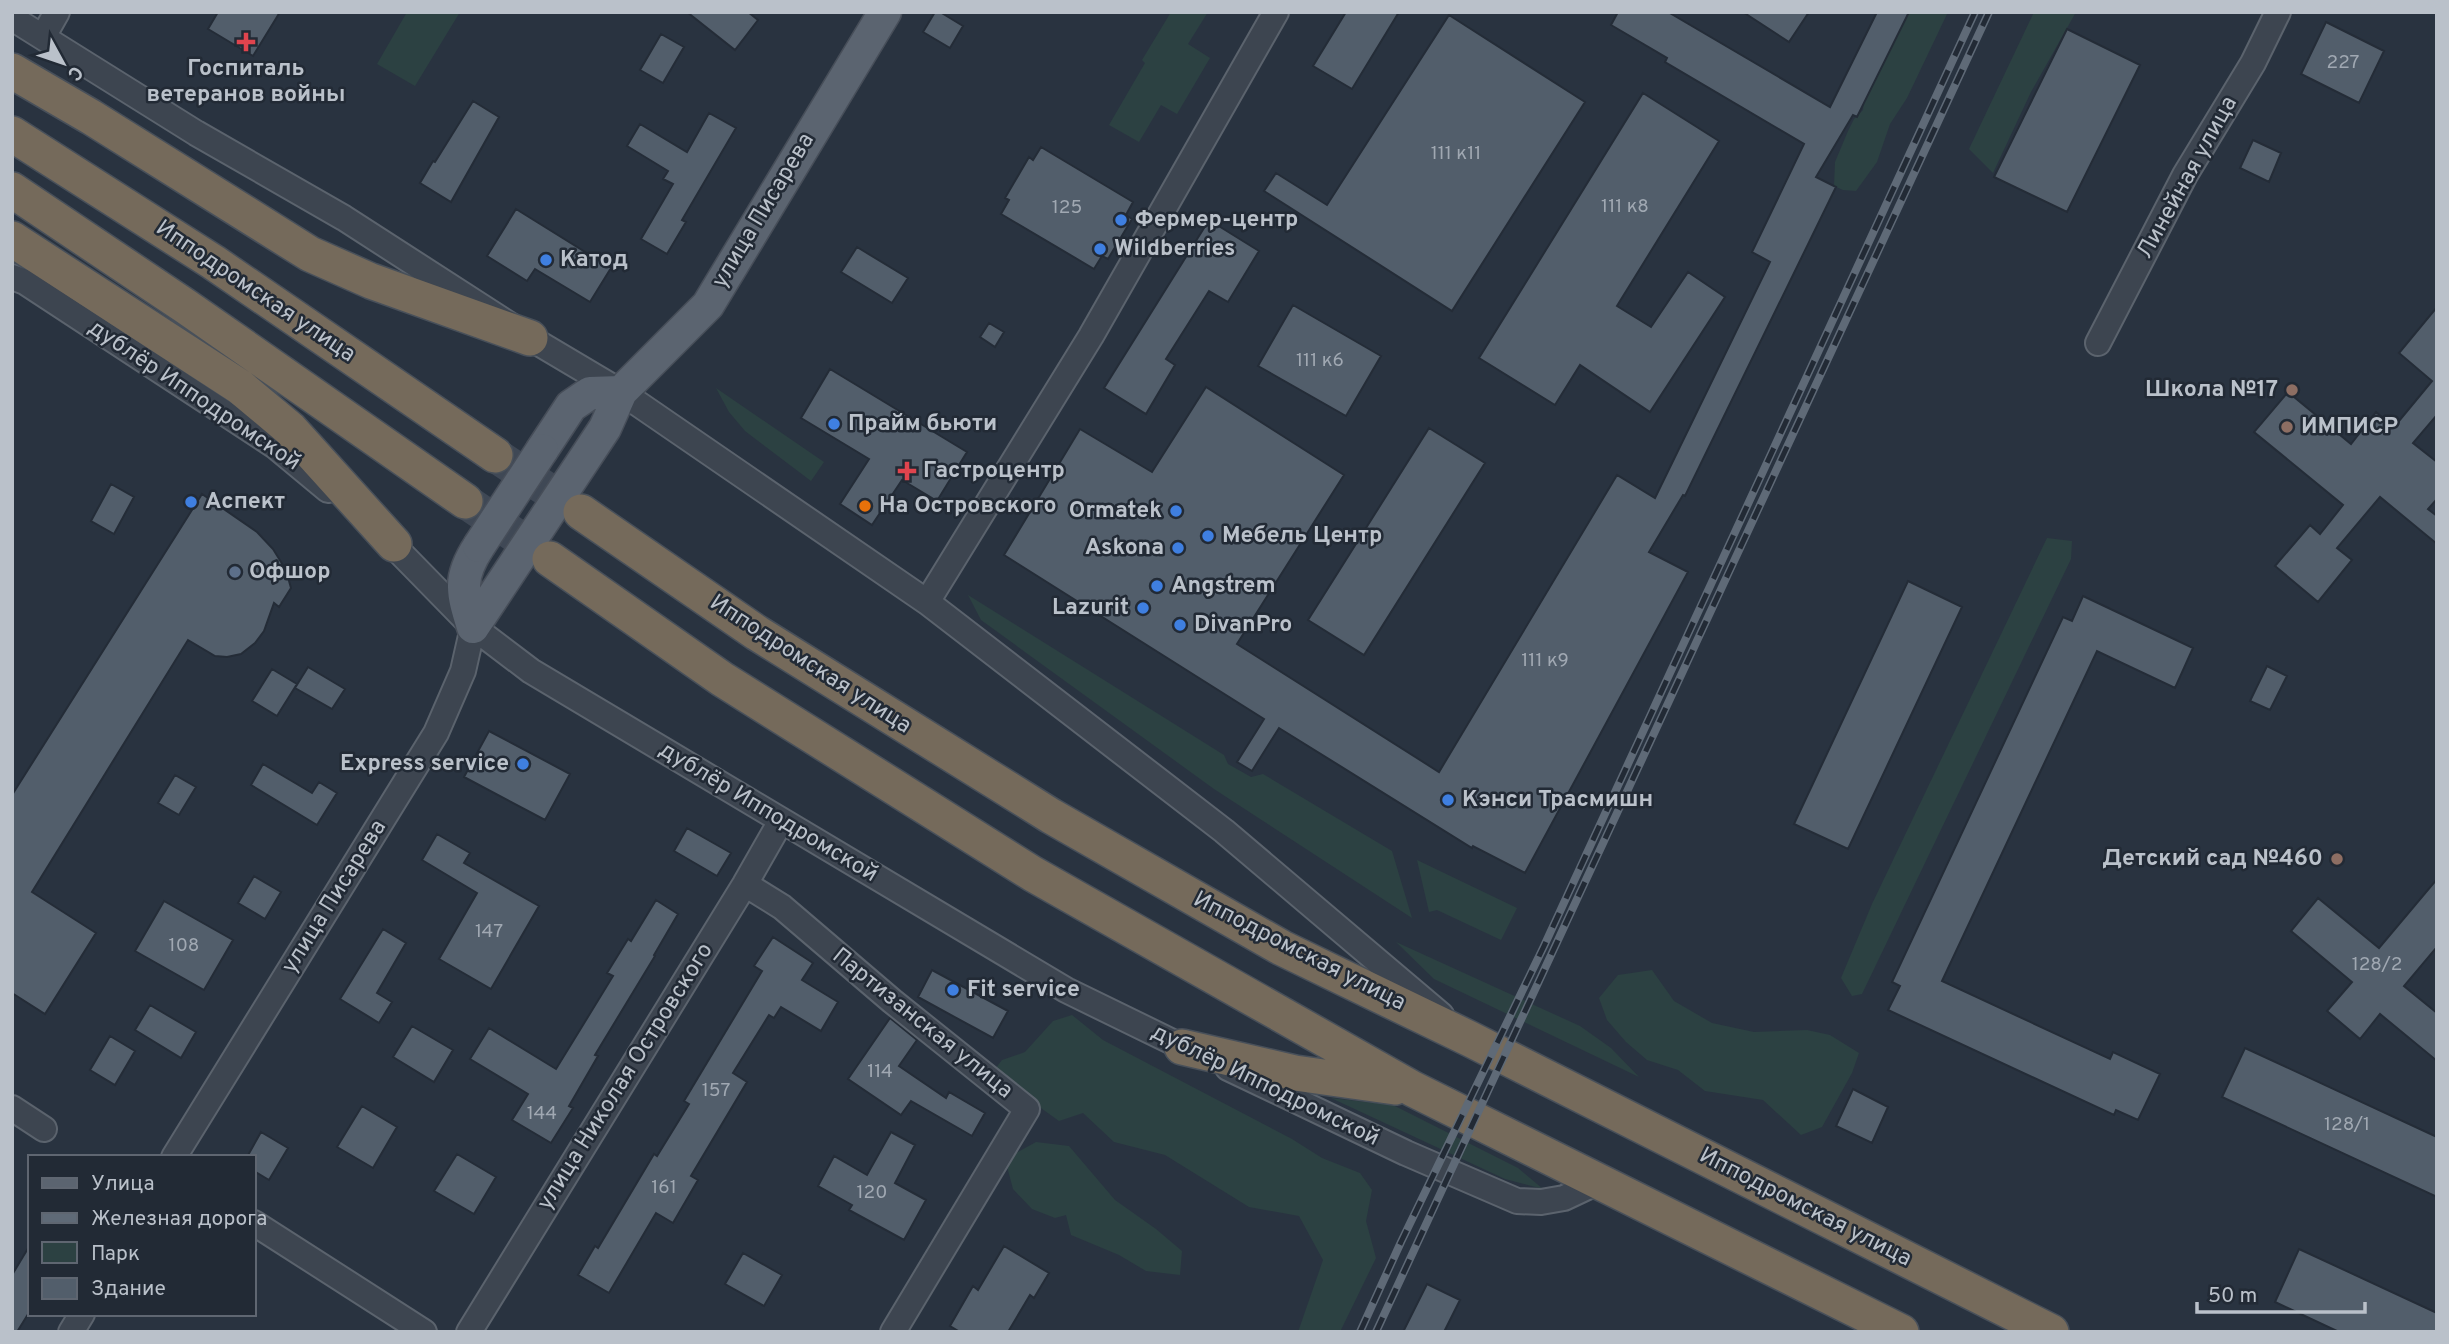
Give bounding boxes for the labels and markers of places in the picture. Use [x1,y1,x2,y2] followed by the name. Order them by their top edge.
[236,32,256,52] marker: Госпиталь ветеранов войны
[147,55,345,110] place label: Госпиталь ветеранов войны
[1135,206,1298,235] place label: Фермер-центр
[1113,212,1129,228] marker: Фермер-центр
[1114,235,1235,264] place label: Wildberries
[1092,241,1108,257] marker: Wildberries
[560,246,628,275] place label: Катод
[538,252,554,268] marker: Катод
[2145,376,2278,405] place label: Школа №17
[2284,382,2300,398] marker: Школа №17
[848,410,997,439] place label: Прайм бьюти
[2301,413,2398,442] place label: ИМПИСР
[826,416,842,432] marker: Прайм бьюти
[2279,419,2295,435] marker: ИМПИСР
[923,457,1065,486] place label: Гастроцентр
[897,461,917,481] marker: Гастроцентр
[205,488,285,517] place label: Аспект
[879,492,1057,521] place label: На Островского
[183,494,199,510] marker: Аспект
[1069,497,1162,526] place label: Ormatek
[857,498,873,514] marker: На Островского
[1168,503,1184,519] marker: Ormatek
[1222,522,1382,551] place label: Мебель Центр
[1200,528,1216,544] marker: Мебель Центр
[1085,534,1164,563] place label: Askona
[1170,540,1186,556] marker: Askona
[249,558,330,587] place label: Офшор
[227,564,243,580] marker: Офшор
[1171,572,1276,601] place label: Angstrem
[1149,578,1165,594] marker: Angstrem
[1052,594,1129,623] place label: Lazurit
[1135,600,1151,616] marker: Lazurit
[1194,611,1292,640] place label: DivanPro
[1172,617,1188,633] marker: DivanPro
[340,750,509,779] place label: Express service
[515,756,531,772] marker: Express service
[1462,786,1653,815] place label: Кэнси Трасмишн
[1440,792,1456,808] marker: Кэнси Трасмишн
[2102,845,2323,874] place label: Детский сад №460
[2329,851,2345,867] marker: Детский сад №460
[967,976,1080,1005] place label: Fit service
[945,982,961,998] marker: Fit service

